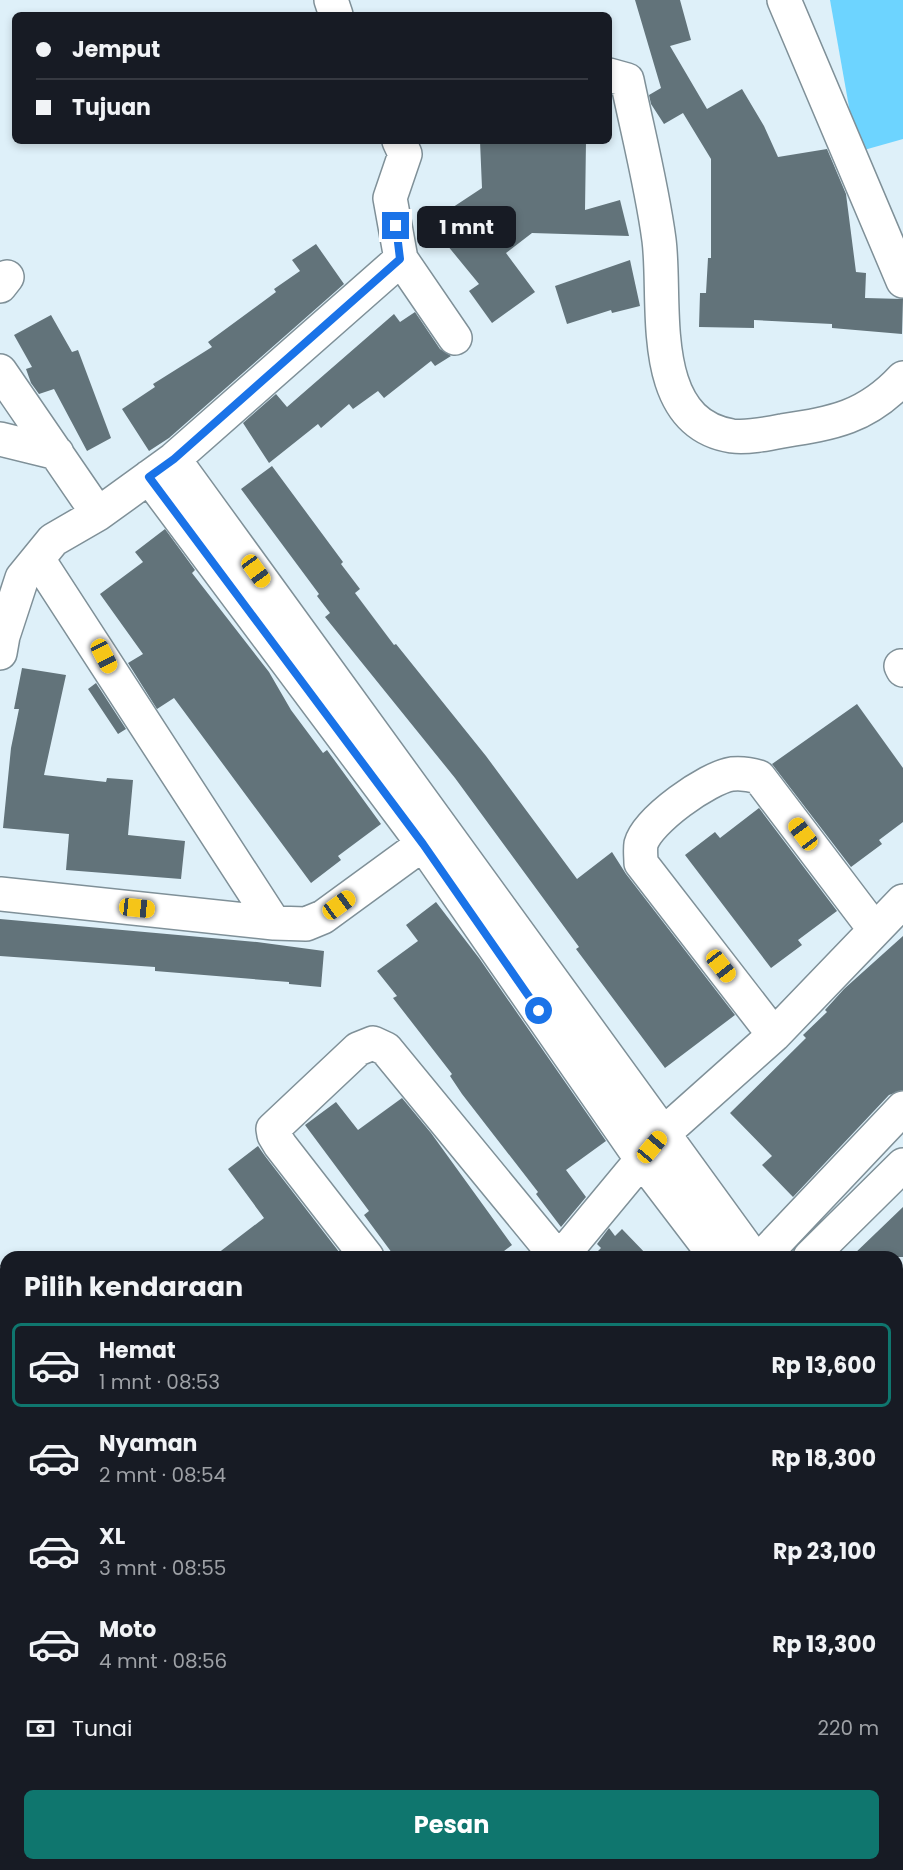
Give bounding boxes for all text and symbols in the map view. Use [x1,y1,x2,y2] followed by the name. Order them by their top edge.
[72,34,160,65] text: Jemput
[72,92,151,123] text: Tujuan
[417,205,516,247] callout: 1 mnt
[382,212,409,239] route end
[439,213,494,241] text: 1 mnt
[238,551,274,591] car
[88,636,120,676] car
[785,814,821,854] car
[319,887,359,923] car
[118,897,156,919] car
[703,946,739,986] car
[525,997,552,1024] route start
[634,1127,670,1167] car
[24,1268,243,1305] text: Pilih kendaraan
[99,1335,176,1366] text: Hemat
[27,1338,81,1392] icon: car
[771,1350,876,1381] text: Rp 13,600
[99,1368,220,1396] text: 1 mnt · 08:53
[99,1428,197,1459] text: Nyaman
[27,1431,81,1485] icon: car
[771,1443,876,1474] text: Rp 18,300
[99,1461,226,1489] text: 2 mnt · 08:54
[99,1521,125,1552] text: XL
[27,1524,81,1578] icon: car
[773,1536,876,1567] text: Rp 23,100
[99,1554,226,1582] text: 3 mnt · 08:55
[99,1614,156,1645] text: Moto
[27,1617,81,1671] icon: car
[772,1629,876,1660] text: Rp 13,300
[99,1647,227,1675] text: 4 mnt · 08:56
[24,1712,57,1745] icon: cash
[72,1713,132,1744] text: Tunai
[818,1714,879,1742] text: 220 m
[24,1790,879,1859] button: Pesan

